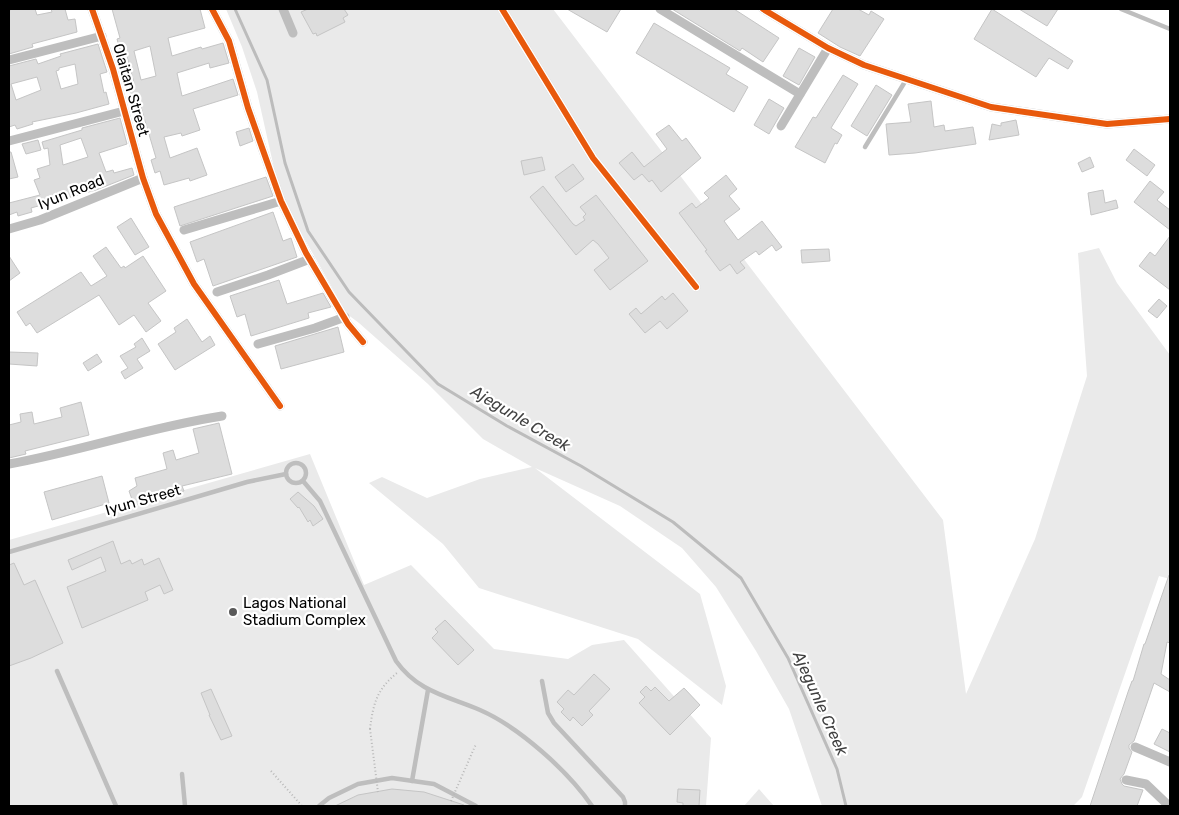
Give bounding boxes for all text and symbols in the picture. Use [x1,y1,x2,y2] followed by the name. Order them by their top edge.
[109,41,153,139] street label: Olaitan Street
[35,171,107,213] street label: Iyun Road
[467,381,574,456] water label: Ajegunle Creek
[103,481,183,519] street label: Iyun Street
[243,594,366,629] place label: Lagos National Stadium Complex
[227,606,239,618] marker: Lagos National Stadium Complex
[789,647,852,759] water label: Ajegunle Creek

